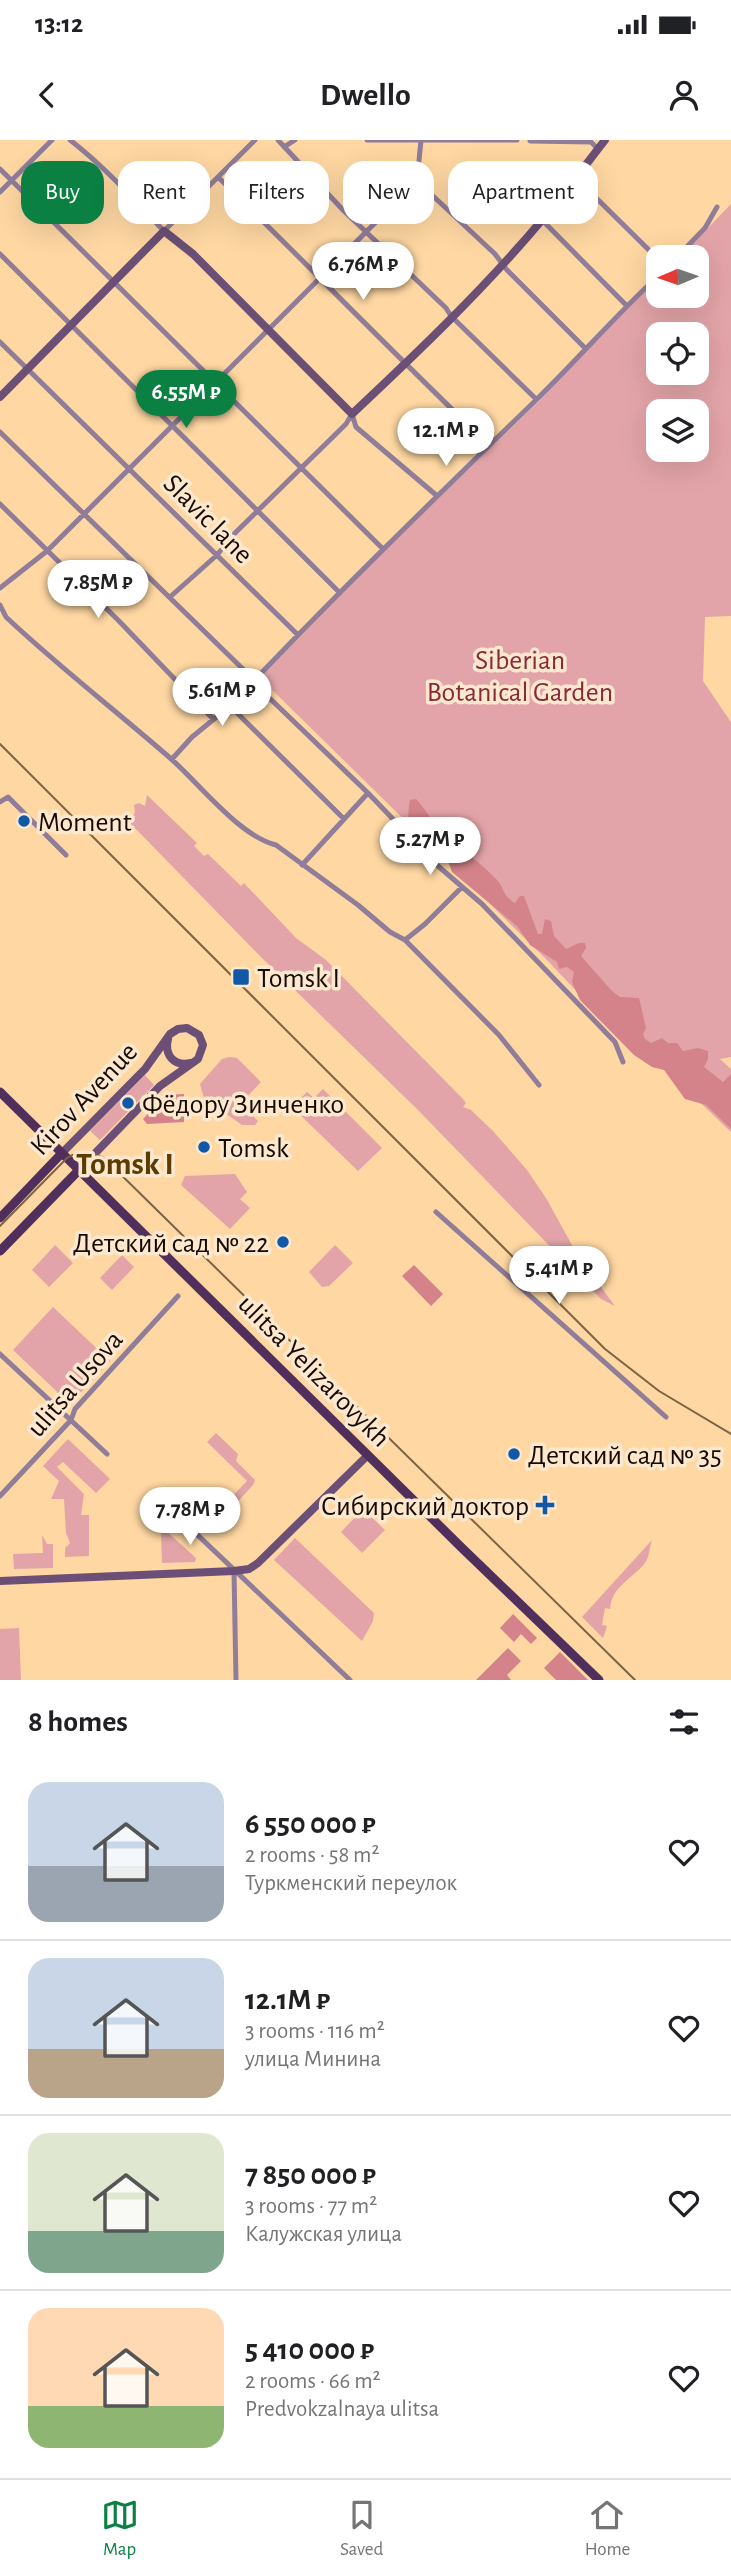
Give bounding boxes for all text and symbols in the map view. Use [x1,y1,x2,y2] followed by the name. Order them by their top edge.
[35,11,83,37] text: 13:12
[28,76,66,114] icon: back
[665,76,703,114] icon: person
[320,79,411,111] text: Dwello
[21,161,104,224] chip: Buy
[118,161,210,224] chip: Rent
[224,161,329,224] chip: Filters
[343,161,434,224] chip: New
[448,161,598,224] chip: Apartment
[298,242,428,302] pin: 6.76M ₽
[646,245,709,308] north arrow
[646,245,709,462] map controls
[328,253,398,276] text: 6.76M ₽
[646,322,709,385] button: locate
[121,370,251,430] pin: 6.55M ₽
[152,381,220,404] text: 6.55M ₽
[646,399,709,462] button: layers
[381,408,511,468] pin: 12.1M ₽
[413,419,479,442] text: 12.1M ₽
[158,469,258,569] street label: Slavic lane
[33,560,163,620] pin: 7.85M ₽
[63,571,133,594] text: 7.85M ₽
[427,647,613,707] park label: Siberian Botanical Garden
[157,668,287,728] pin: 5.61M ₽
[188,679,256,702] text: 5.61M ₽
[38,809,132,837] place label: Moment
[16,813,32,829] marker: Moment
[365,818,495,877] pin: 5.27M ₽
[396,828,464,851] text: 5.27M ₽
[257,965,340,993] place label: Tomsk I
[231,967,251,987] marker: Tomsk I
[26,1038,143,1161] street label: Kirov Avenue
[142,1091,344,1119] place label: Фёдору Зинченко
[120,1095,136,1111] marker: Фёдору Зинченко
[218,1135,289,1163] place label: Tomsk
[196,1139,212,1155] marker: Tomsk
[76,1148,174,1180] district label: Tomsk I
[73,1230,269,1258] place label: Детский сад № 22
[275,1234,291,1250] marker: Детский сад № 22
[494,1246,624,1306] pin: 5.41M ₽
[525,1257,593,1280] text: 5.41M ₽
[232,1290,395,1453] street label: ulitsa Yelizarovykh
[22,1326,129,1443] street label: ulitsa Usova
[528,1442,722,1470] place label: Детский сад № 35
[506,1446,522,1462] marker: Детский сад № 35
[125,1488,255,1547] pin: 7.78M ₽
[321,1493,529,1521] place label: Сибирский доктор
[535,1495,555,1515] marker: Сибирский доктор
[155,1498,225,1521] text: 7.78M ₽
[665,1703,703,1741] icon: filters
[28,1707,128,1737] text: 8 homes
[245,1809,376,1839] text: 6 550 000 ₽
[84,1810,168,1894] icon: home
[665,1833,703,1871] icon: heart
[245,1844,380,1867] text: 2 rooms · 58 m²
[245,1872,457,1895] text: Туркменский переулок
[245,1985,330,2015] text: 12.1M ₽
[84,1986,168,2070] icon: home
[665,2009,703,2047] icon: heart
[245,2020,385,2043] text: 3 rooms · 116 m²
[245,2048,381,2071] text: улица Минина
[245,2160,376,2190] text: 7 850 000 ₽
[84,2161,168,2245] icon: home
[665,2184,703,2222] icon: heart
[245,2195,377,2218] text: 3 rooms · 77 m²
[245,2223,402,2246] text: Калужская улица
[245,2335,374,2365] text: 5 410 000 ₽
[84,2336,168,2420] icon: home
[665,2359,703,2397] icon: heart
[245,2370,381,2393] text: 2 rooms · 66 m²
[245,2398,439,2421] text: Predvokzalnaya ulitsa
[101,2496,139,2561] tab: Map
[340,2496,383,2561] tab: Saved
[585,2496,630,2561] tab: Home

